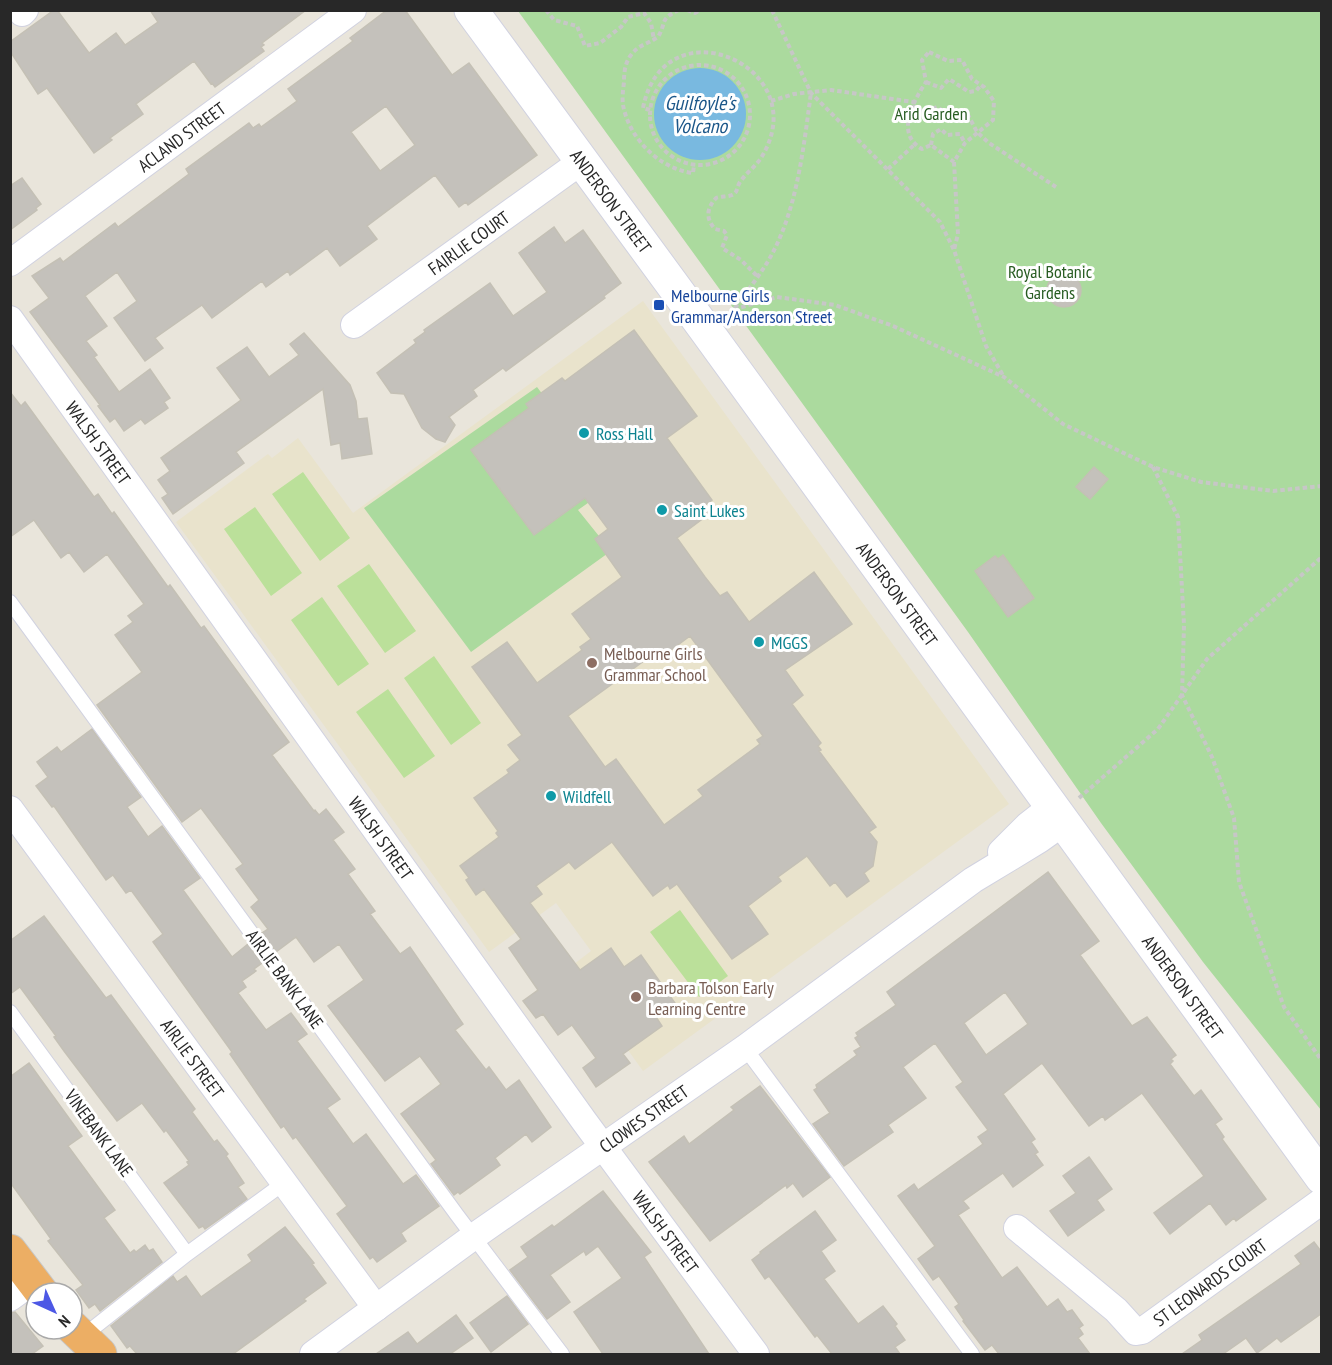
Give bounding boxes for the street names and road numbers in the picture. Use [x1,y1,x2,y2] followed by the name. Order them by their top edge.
[133,97,230,176] street label: ACLAND STREET
[566,145,657,258] street label: ANDERSON STREET
[423,206,514,280] street label: FAIRLIE COURT
[61,397,136,489] street label: WALSH STREET
[852,537,943,650] street label: ANDERSON STREET
[344,792,419,884] street label: WALSH STREET
[241,925,329,1033] street label: AIRLIE BANK LANE
[1138,930,1229,1044] street label: ANDERSON STREET
[156,1014,229,1102] street label: AIRLIE STREET
[595,1079,693,1157] street label: CLOWES STREET
[59,1084,138,1181] street label: VINEBANK LANE
[628,1186,704,1278] street label: WALSH STREET
[1148,1233,1271,1331] street label: ST LEONARDS COURT

